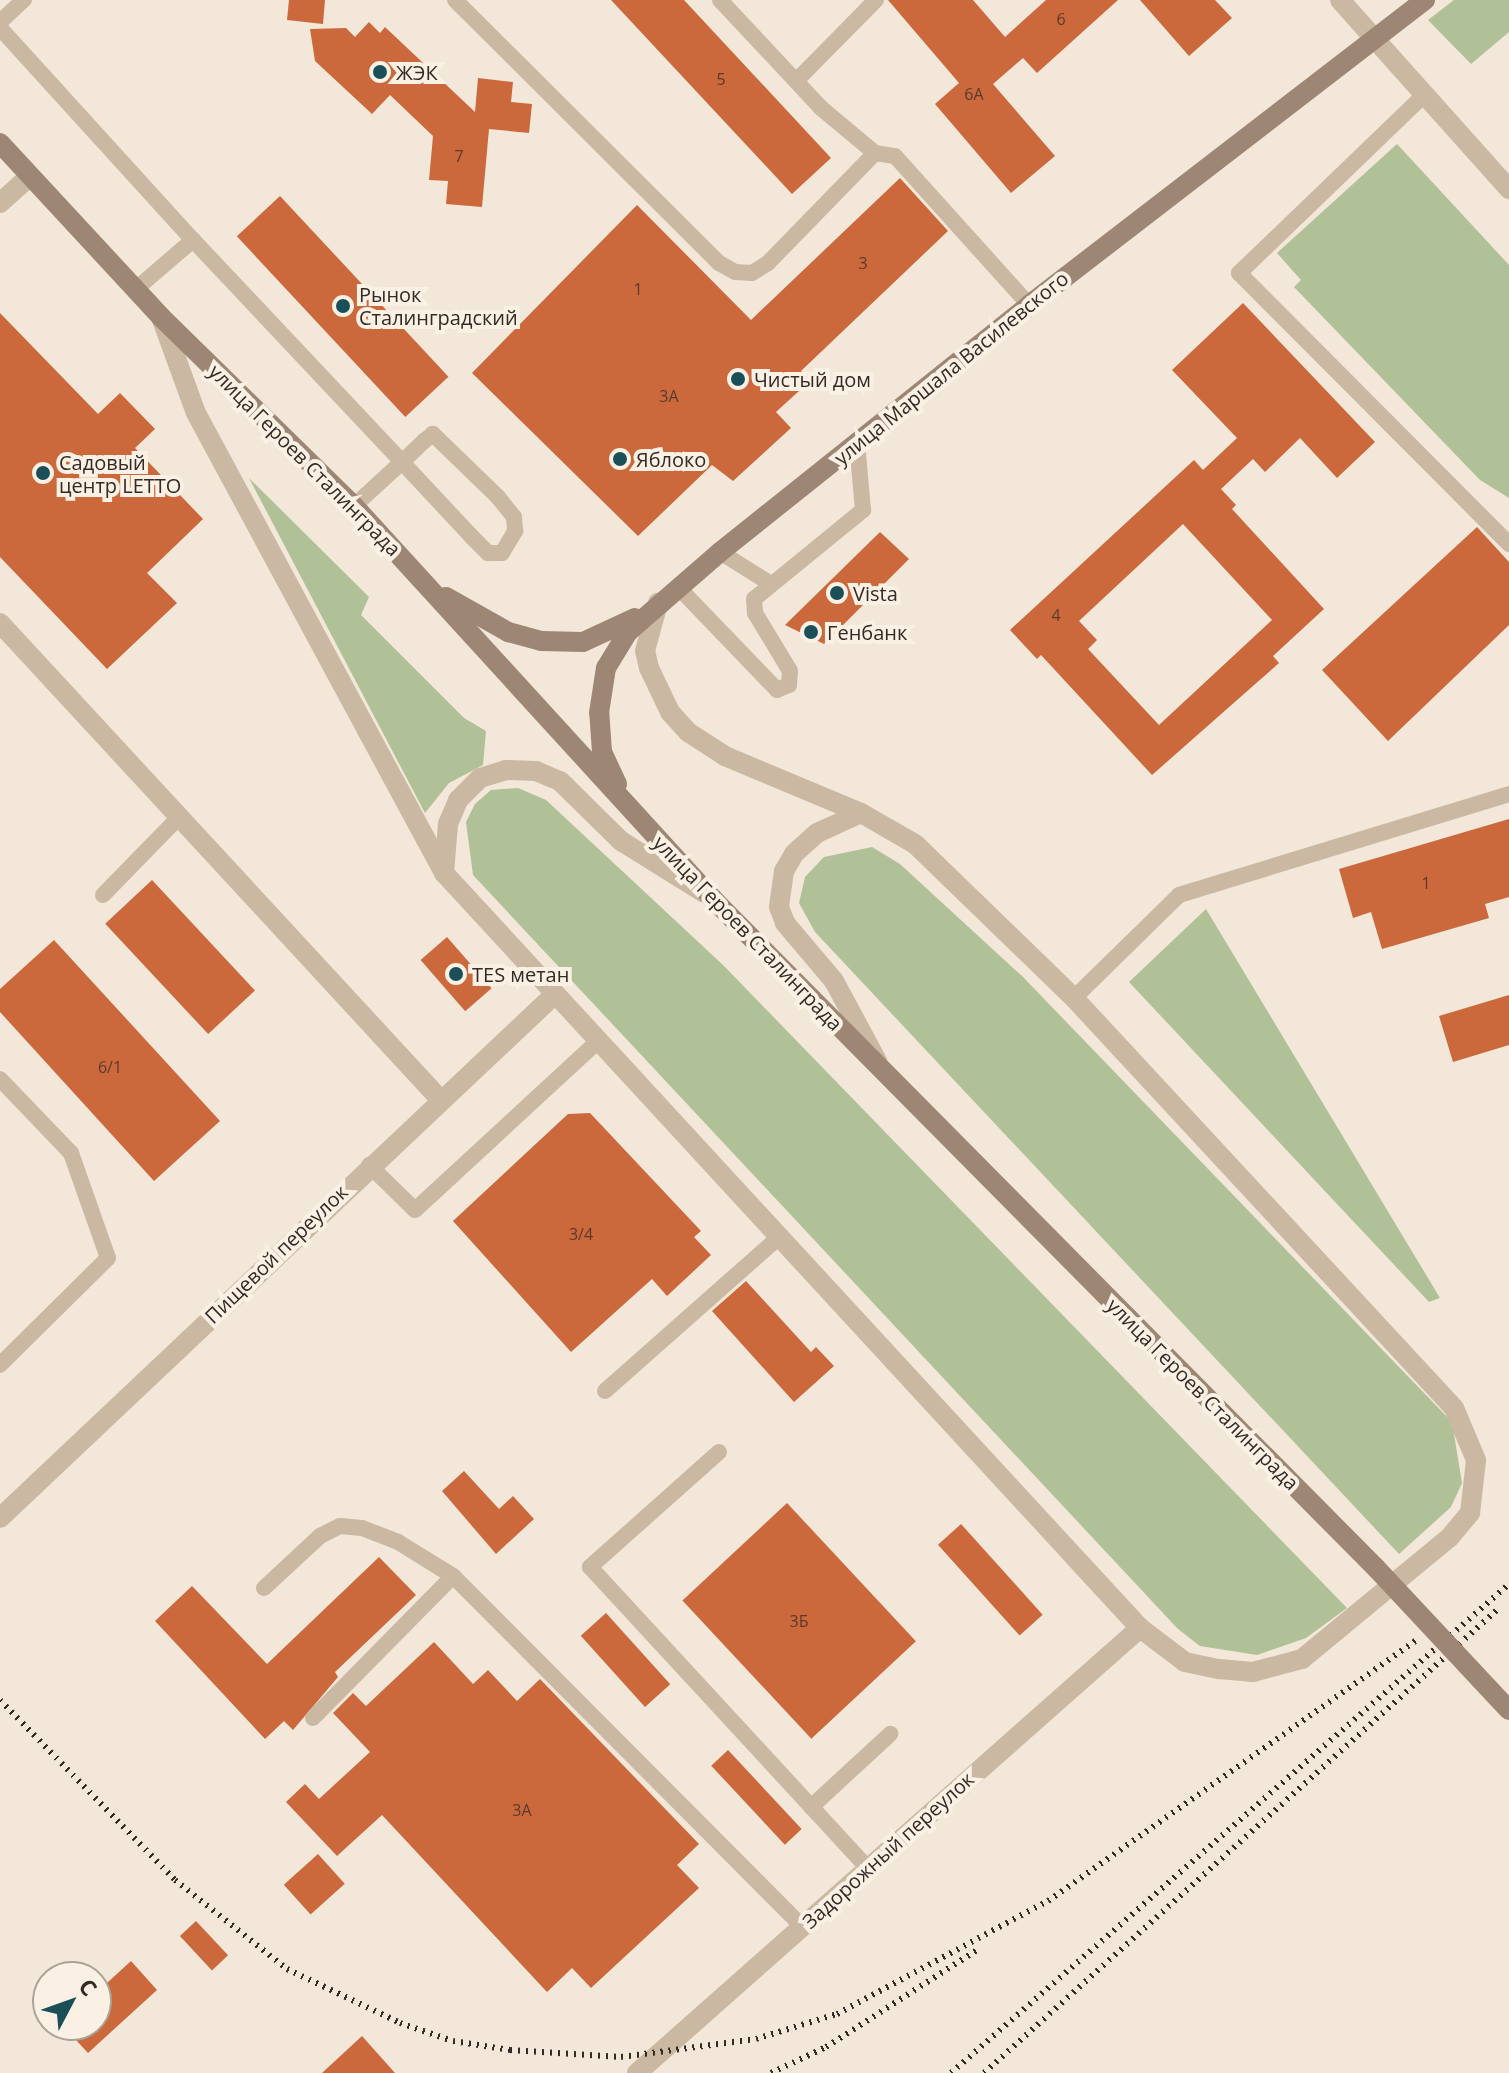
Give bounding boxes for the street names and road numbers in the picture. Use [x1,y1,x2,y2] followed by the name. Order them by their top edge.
[829,266,1073,470] street label: улица Маршала Василевского
[204,359,406,561] street label: улица Героев Сталинграда
[649,831,847,1035] street label: улица Героев Сталинграда
[200,1180,352,1328] street label: Пищевой переулок
[1102,1293,1304,1495] street label: улица Героев Сталинграда
[797,1767,979,1933] street label: Задорожный переулок

